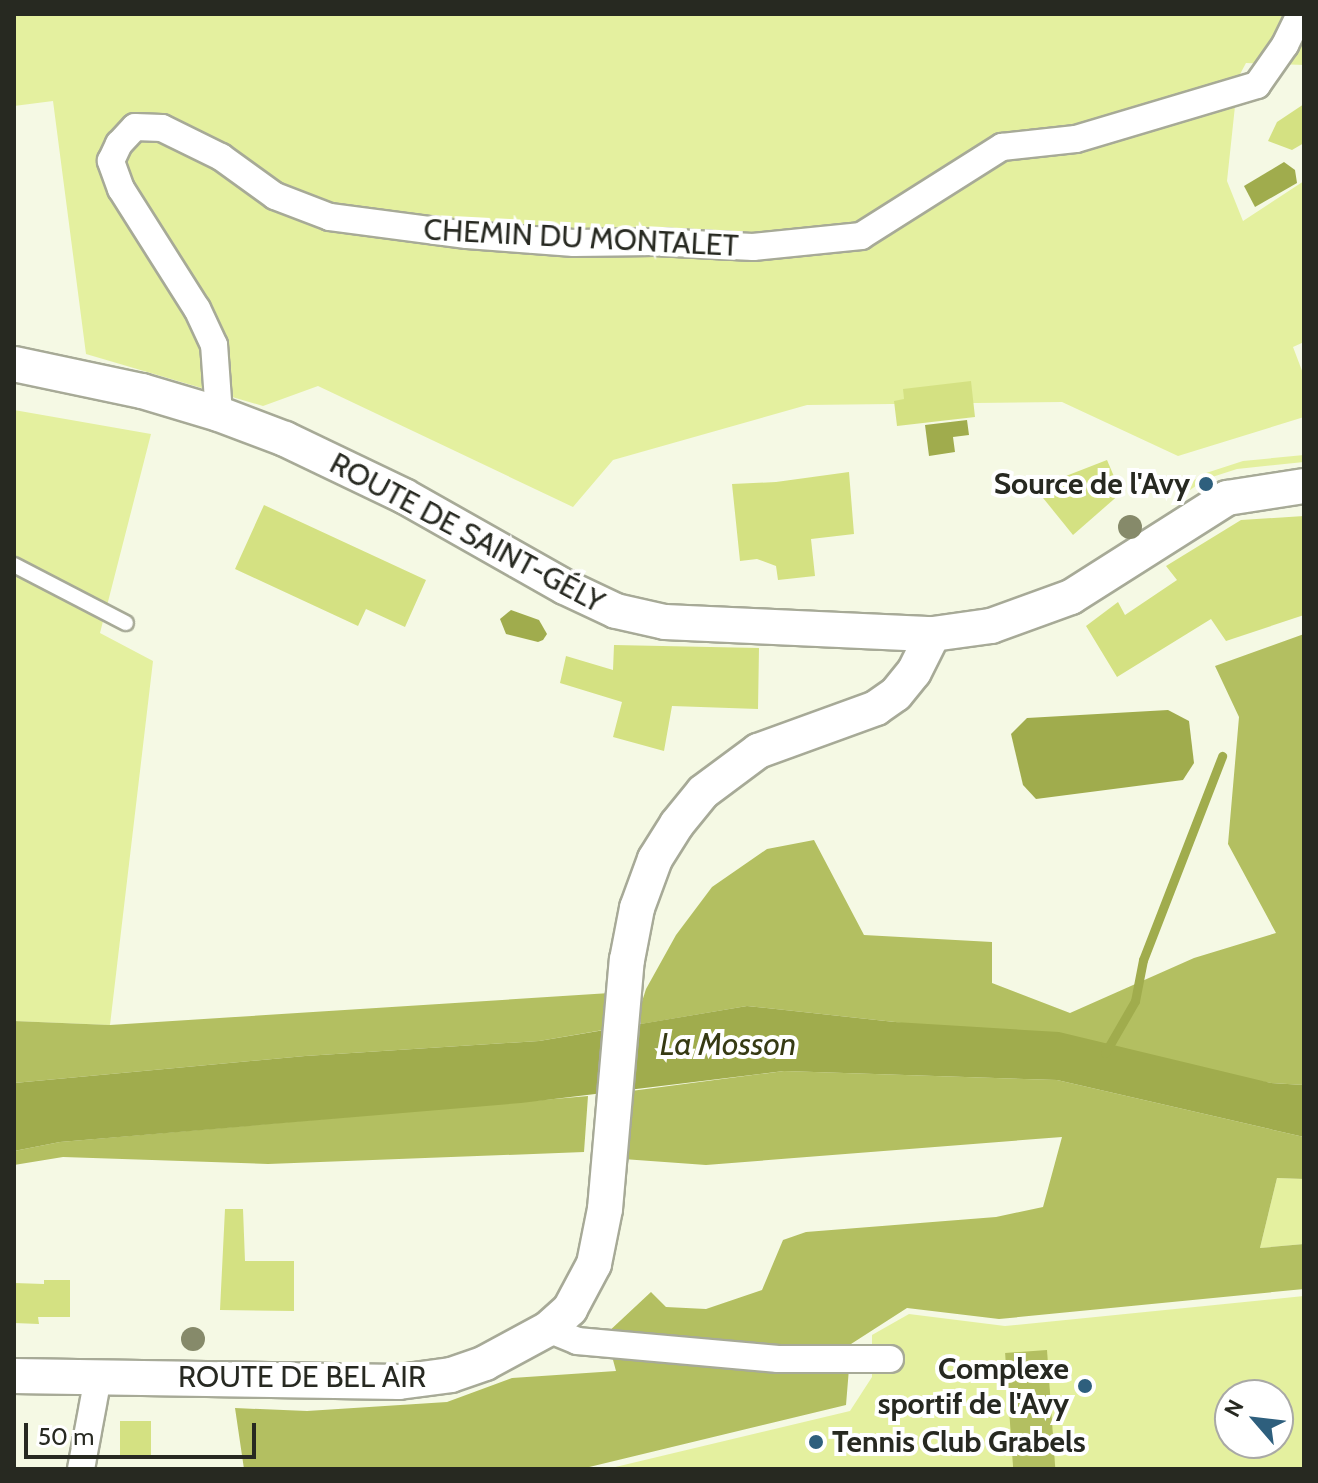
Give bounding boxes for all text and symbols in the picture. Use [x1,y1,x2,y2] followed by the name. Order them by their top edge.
[423,212,739,264] street label: CHEMIN DU MONTALET
[324,445,610,621] street label: ROUTE DE SAINT-GÉLY
[994,466,1190,502] place label: Source de l'Avy
[1197,475,1215,493] marker: Source de l'Avy
[660,1025,796,1063] water label: La Mosson
[878,1351,1069,1422] place label: Complexe sportif de l'Avy
[178,1359,426,1395] street label: ROUTE DE BEL AIR
[1076,1377,1094,1395] marker: Complexe sportif de l'Avy
[1214,1379,1294,1459] north arrow
[1219,1395,1250,1422] text: N
[28,1407,260,1457] scale bar
[38,1422,94,1451] text: 50 m
[832,1424,1086,1460] place label: Tennis Club Grabels
[807,1433,825,1451] marker: Tennis Club Grabels

